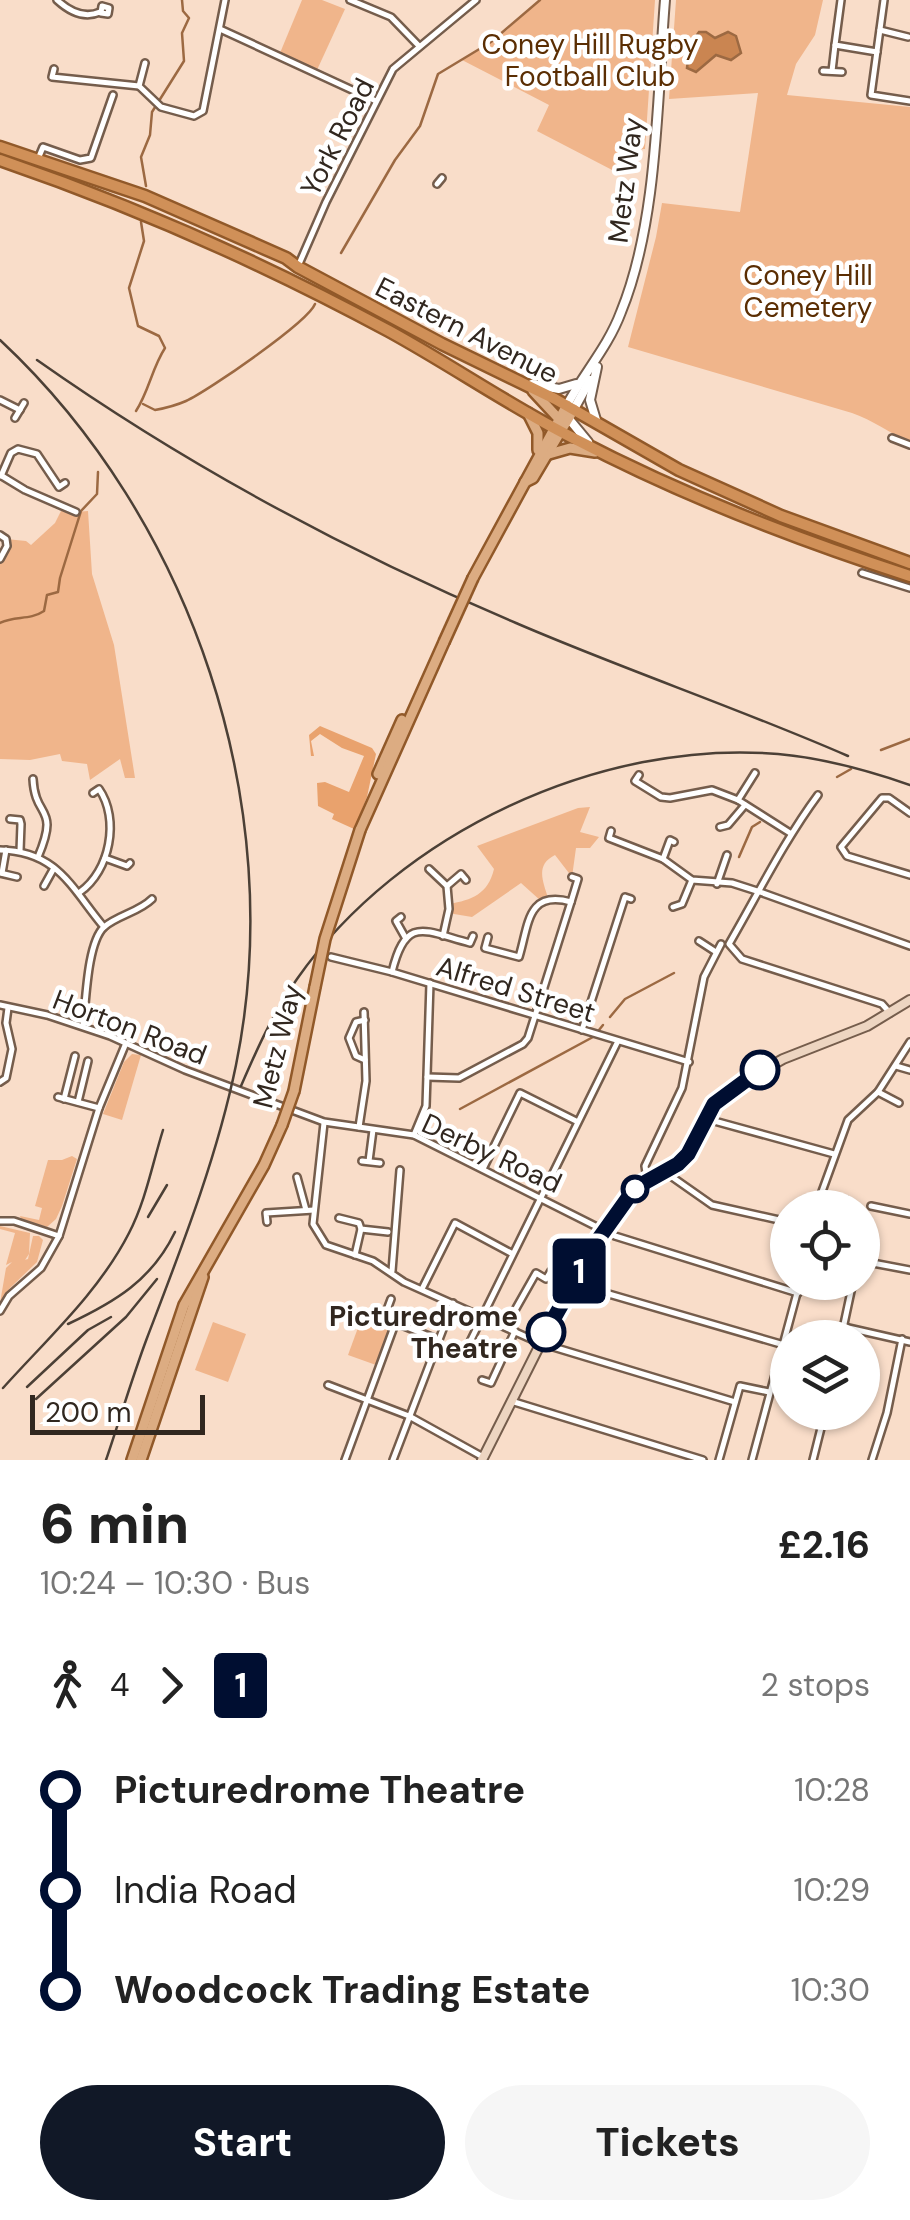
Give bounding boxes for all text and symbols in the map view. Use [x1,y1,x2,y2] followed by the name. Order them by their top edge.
[481,26,699,95] park label: Coney Hill Rugby Football Club
[292,72,383,202] street label: York Road
[599,115,652,245] street label: Metz Way
[743,257,873,326] park label: Coney Hill Cemetery
[369,269,564,392] street label: Eastern Avenue
[432,948,600,1031] street label: Alfred Street
[244,980,311,1112] street label: Metz Way
[48,981,212,1074] street label: Horton Road
[741,1051,779,1089] unlabelled marker
[416,1105,568,1202] street label: Derby Road
[622,1176,648,1202] unlabelled marker
[770,1190,880,1430] map controls
[770,1190,880,1300] button: locate
[546,1238,612,1304] line badge: 1
[573,1248,585,1294] text: 1
[329,1298,518,1367] place label: Picturedrome Theatre
[527,1313,565,1351] marker: Picturedrome Theatre
[770,1320,880,1430] button: layers
[30,1390,205,1434] scale bar
[45,1394,132,1431] text: 200 m
[40,1488,189,1560] text: 6 min
[778,1520,870,1570] text: £2.16
[40,1562,310,1604] text: 10:24 – 10:30 · Bus
[40,1658,95,1713] icon: walk
[144,1658,199,1713] icon: forward
[234,1662,247,1708] text: 1
[110,1664,129,1706] text: 4
[761,1664,870,1706] text: 2 stops
[114,1765,525,1815] text: Picturedrome Theatre
[794,1769,870,1811] text: 10:28
[114,1865,297,1915] text: India Road
[793,1869,870,1911] text: 10:29
[114,1965,590,2015] text: Woodcock Trading Estate
[791,1969,870,2011] text: 10:30
[40,2085,445,2200] button: Start
[465,2085,870,2200] button: Tickets

